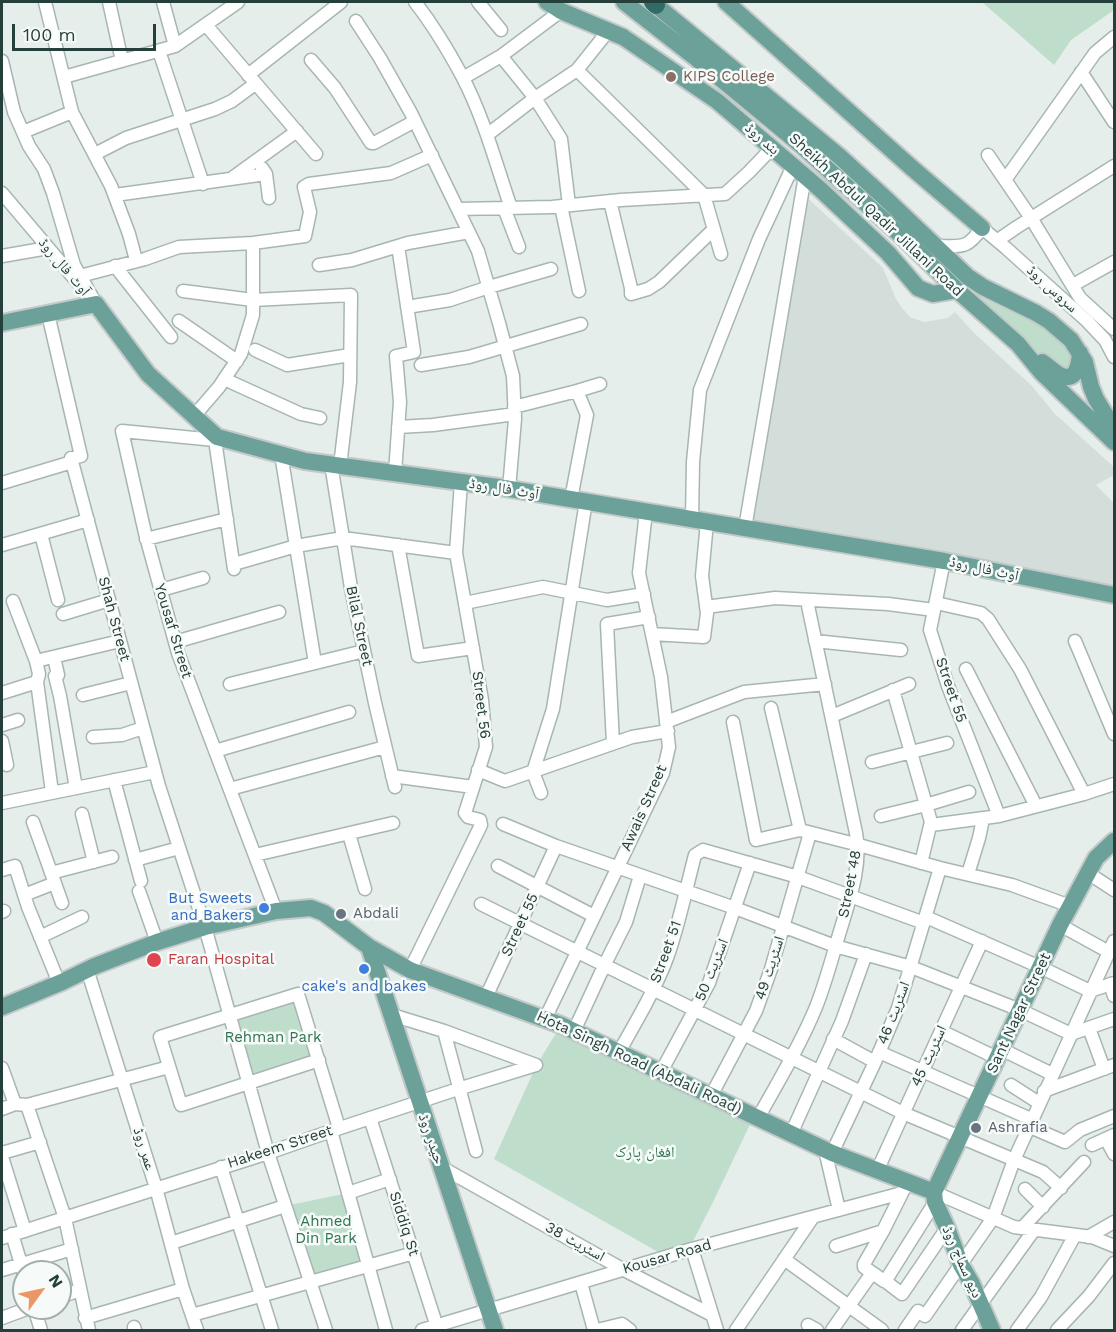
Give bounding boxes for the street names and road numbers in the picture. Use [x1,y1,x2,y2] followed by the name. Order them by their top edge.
[741,119,783,159] street label: بند روڈ
[785,129,967,301] street label: Sheikh Abdul Qadir Jillani Road
[34,234,94,300] street label: آوٹ فال روڈ
[1023,261,1081,317] street label: سروس روڈ
[468,475,540,503] street label: آوٹ فال روڈ
[948,553,1020,585] street label: آوٹ فال روڈ
[94,575,134,663] street label: Shah Street
[150,581,196,681] street label: Yousaf Street
[342,584,376,668] street label: Bilal Street
[931,655,971,725] street label: Street 55
[468,670,494,740] street label: Street 56
[617,762,671,854] street label: Awais Street
[835,849,865,919] street label: Street 48
[498,891,542,959] street label: Street 55
[646,918,686,986] street label: Street 51
[751,934,789,1002] street label: اسٹریٹ 49
[691,936,733,1004] street label: اسٹریٹ 50
[983,950,1055,1076] street label: Sant Nagar Street
[874,979,914,1047] street label: اسٹریٹ 46
[534,1007,744,1119] street label: Hota Singh Road (Abdali Road)
[907,1023,951,1089] street label: اسٹریٹ 45
[414,1111,448,1167] street label: حیدر روڈ
[225,1122,335,1172] street label: Hakeem Street
[129,1125,159,1173] street label: عمر روڈ
[385,1189,423,1259] street label: Siddiq St
[542,1218,608,1266] street label: اسٹریٹ 38
[938,1223,986,1301] street label: دیو سماج روڈ
[620,1236,714,1278] street label: Kousar Road

